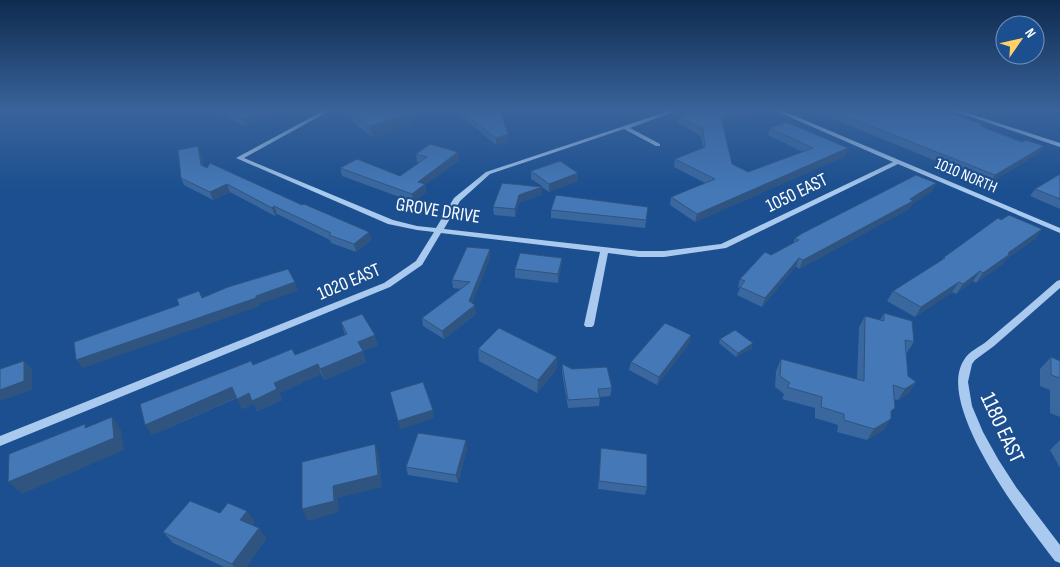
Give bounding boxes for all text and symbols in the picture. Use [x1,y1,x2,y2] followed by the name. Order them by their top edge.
[995,15,1045,65] north arrow
[1021,25,1040,41] text: N
[932,154,1000,198] street label: 1010 NORTH
[762,168,832,218] street label: 1050 EAST
[394,193,482,229] street label: GROVE DRIVE
[314,258,384,305] street label: 1020 EAST
[974,388,1030,468] street label: 1180 EAST

